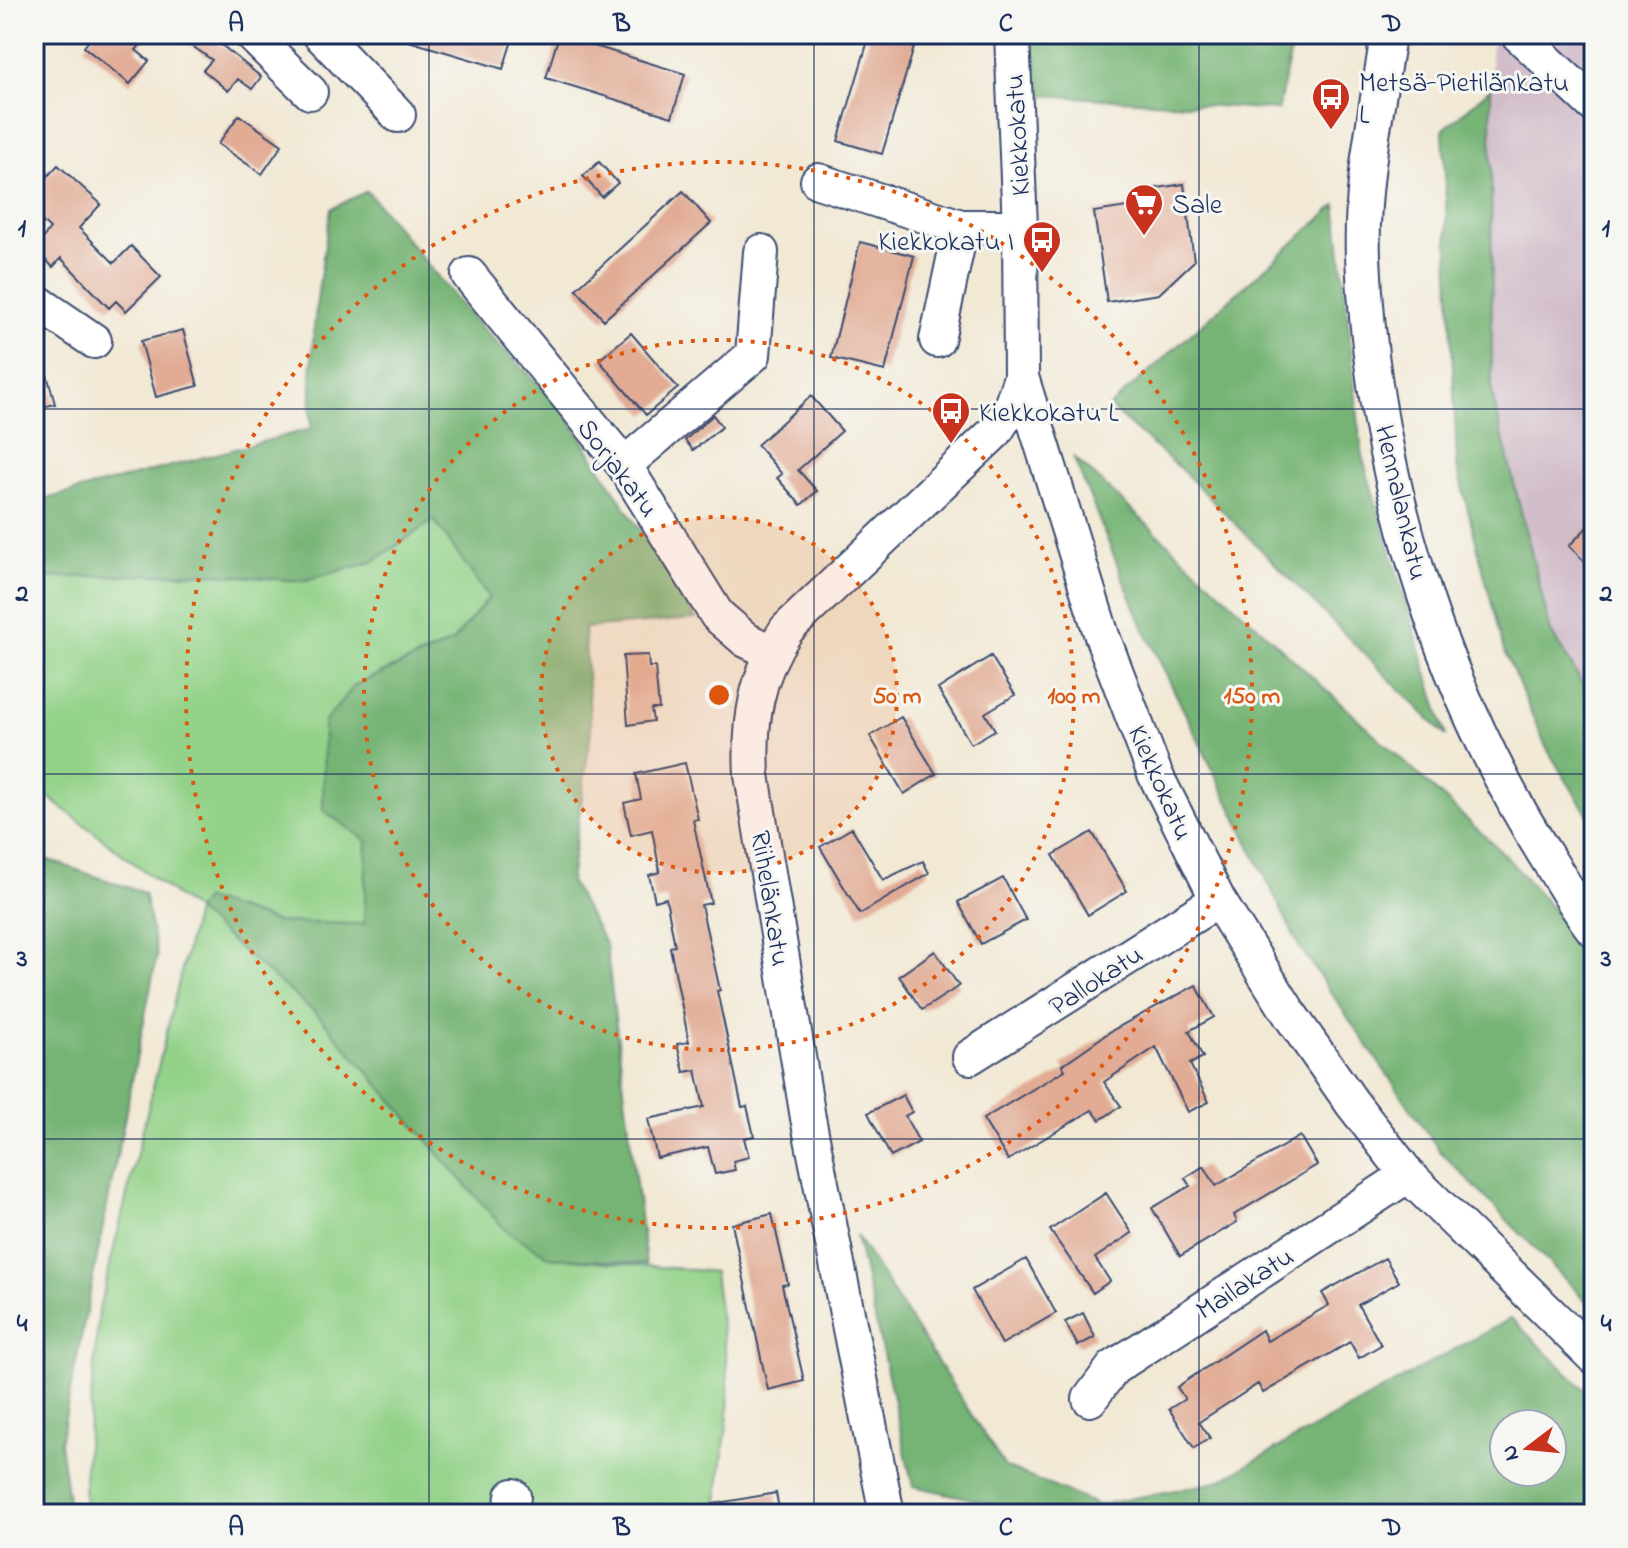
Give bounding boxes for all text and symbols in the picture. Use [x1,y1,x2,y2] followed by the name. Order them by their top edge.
[228,6,244,44] text: A
[612,6,631,44] text: B
[999,6,1013,44] text: C
[1381,6,1402,44] text: D
[1359,64,1569,137] place label: Metsä-Pietilänkatu L
[996,73,1043,197] street label: Kiekkokatu
[1310,76,1352,131] bus stop icon: Metsä-Pietilänkatu L
[1123,182,1165,237] supermarket icon: Sale
[1172,186,1223,227] place label: Sale
[18,211,27,249] text: 1
[1602,211,1611,249] text: 1
[1021,219,1063,274] bus stop icon: Kiekkokatu I
[878,223,1014,264] place label: Kiekkokatu I
[930,390,972,445] bus stop icon: Kiekkokatu L
[979,394,1119,435] place label: Kiekkokatu L
[565,411,667,527] street label: Sorjakatu
[1362,421,1437,584] street label: Hennalankatu
[15,576,29,614] text: 2
[1599,576,1613,614] text: 2
[873,680,922,715] text: 50 m
[1048,680,1101,715] text: 100 m
[1224,680,1281,715] text: 150 m
[705,681,733,709] centre of rings
[1115,719,1202,848] street label: Kiekkokatu
[738,828,799,969] street label: Riihelänkatu
[1041,936,1152,1028] street label: Pallokatu
[16,941,28,979] text: 3
[1600,941,1612,979] text: 3
[1189,1238,1303,1332] street label: Mailakatu
[17,1306,28,1344] text: 4
[1601,1306,1612,1344] text: 4
[1488,1408,1568,1488] north arrow
[1494,1441,1529,1464] text: N
[228,1510,244,1548] text: A
[612,1510,631,1548] text: B
[999,1510,1013,1548] text: C
[1381,1510,1402,1548] text: D

